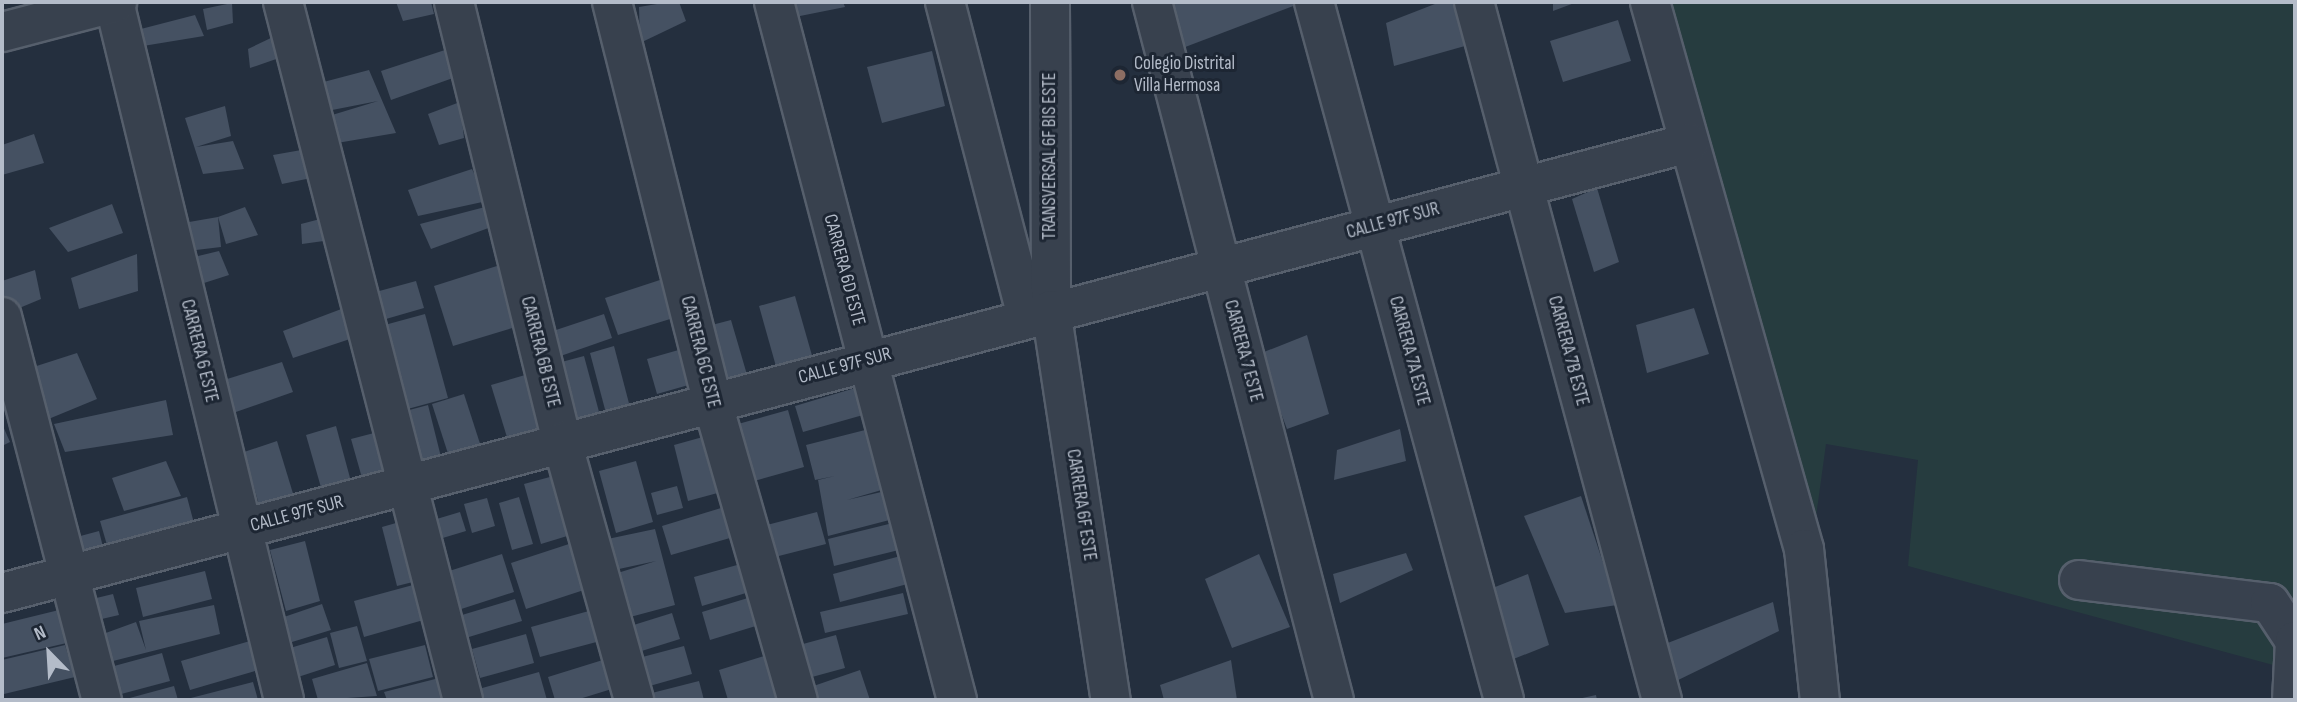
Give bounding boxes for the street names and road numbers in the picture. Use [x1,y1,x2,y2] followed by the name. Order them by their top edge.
[1039,72,1061,240] street label: TRANSVERSAL 6F BIS ESTE
[1344,198,1442,244] street label: CALLE 97F SUR
[818,212,870,328] street label: CARRERA 6D ESTE
[1542,293,1594,409] street label: CARRERA 7B ESTE
[515,294,565,410] street label: CARRERA 6B ESTE
[675,294,725,410] street label: CARRERA 6C ESTE
[1383,294,1435,408] street label: CARRERA 7A ESTE
[175,297,223,405] street label: CARRERA 6 ESTE
[1218,298,1268,404] street label: CARRERA 7 ESTE
[796,343,894,389] street label: CALLE 97F SUR
[1061,448,1101,562] street label: CARRERA 6F ESTE
[248,491,346,537] street label: CALLE 97F SUR

